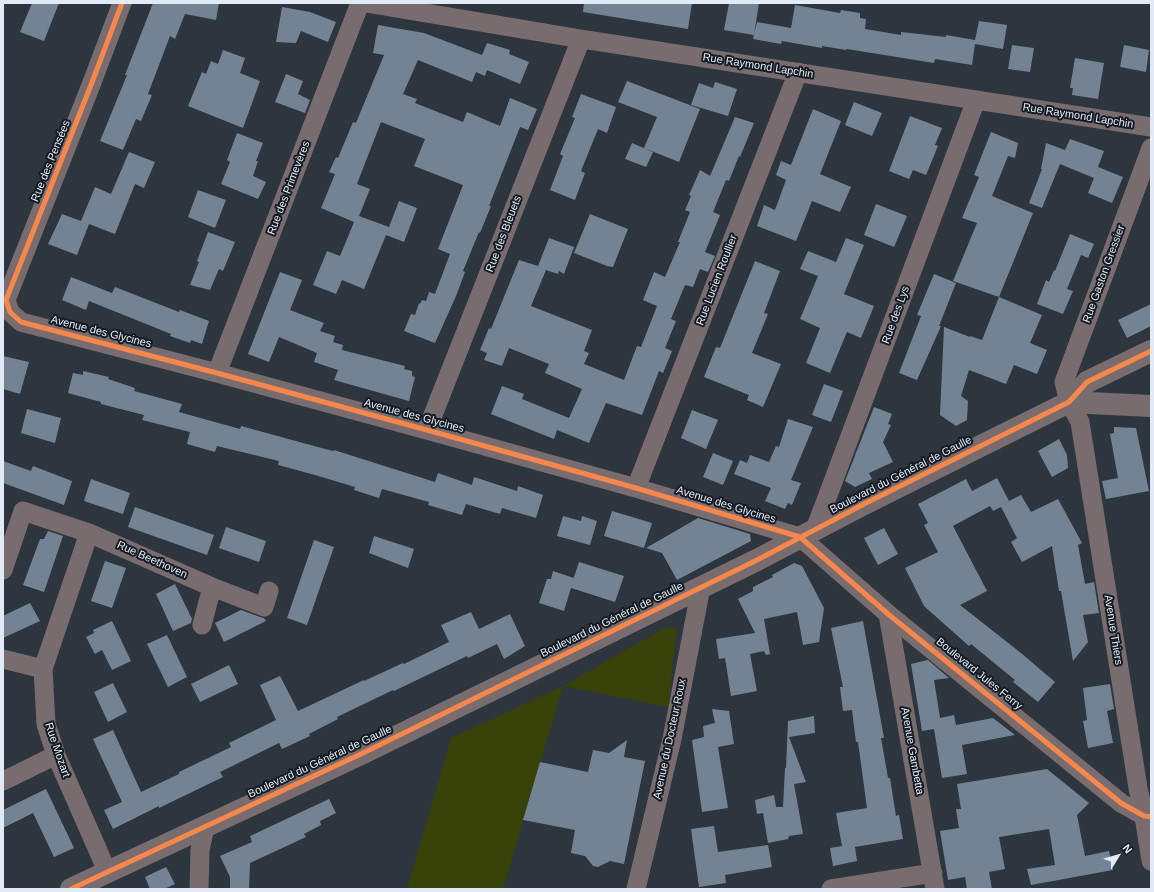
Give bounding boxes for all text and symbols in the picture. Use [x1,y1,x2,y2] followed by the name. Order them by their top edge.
[702,51,814,81] street label: Rue Raymond Lapchin
[1022,101,1134,131] street label: Rue Raymond Lapchin
[29,118,73,204] street label: Rue des Pensées
[265,139,313,237] street label: Rue des Primevères
[483,194,525,274] street label: Rue des Bleuets
[1080,223,1128,325] street label: Rue Gaston Gressier
[694,233,740,327] street label: Rue Lucien Roullier
[879,284,913,346] street label: Rue des Lys
[49,313,153,351] street label: Avenue des Glycines
[362,396,466,436] street label: Avenue des Glycines
[828,433,974,517] street label: Boulevard du Général de Gaulle
[675,484,777,526] street label: Avenue des Glycines
[115,539,189,581] street label: Rue Beethoven
[538,580,686,660] street label: Boulevard du Général de Gaulle
[1101,594,1125,666] street label: Avenue Thiers
[933,635,1025,713] street label: Boulevard Jules Ferry
[651,678,689,800] street label: Avenue du Docteur Roux
[898,706,926,796] street label: Avenue Gambetta
[42,721,72,779] street label: Rue Mozart
[246,723,394,801] street label: Boulevard du Général de Gaulle
[1098,836,1138,876] north arrow
[1120,842,1135,856] text: N

